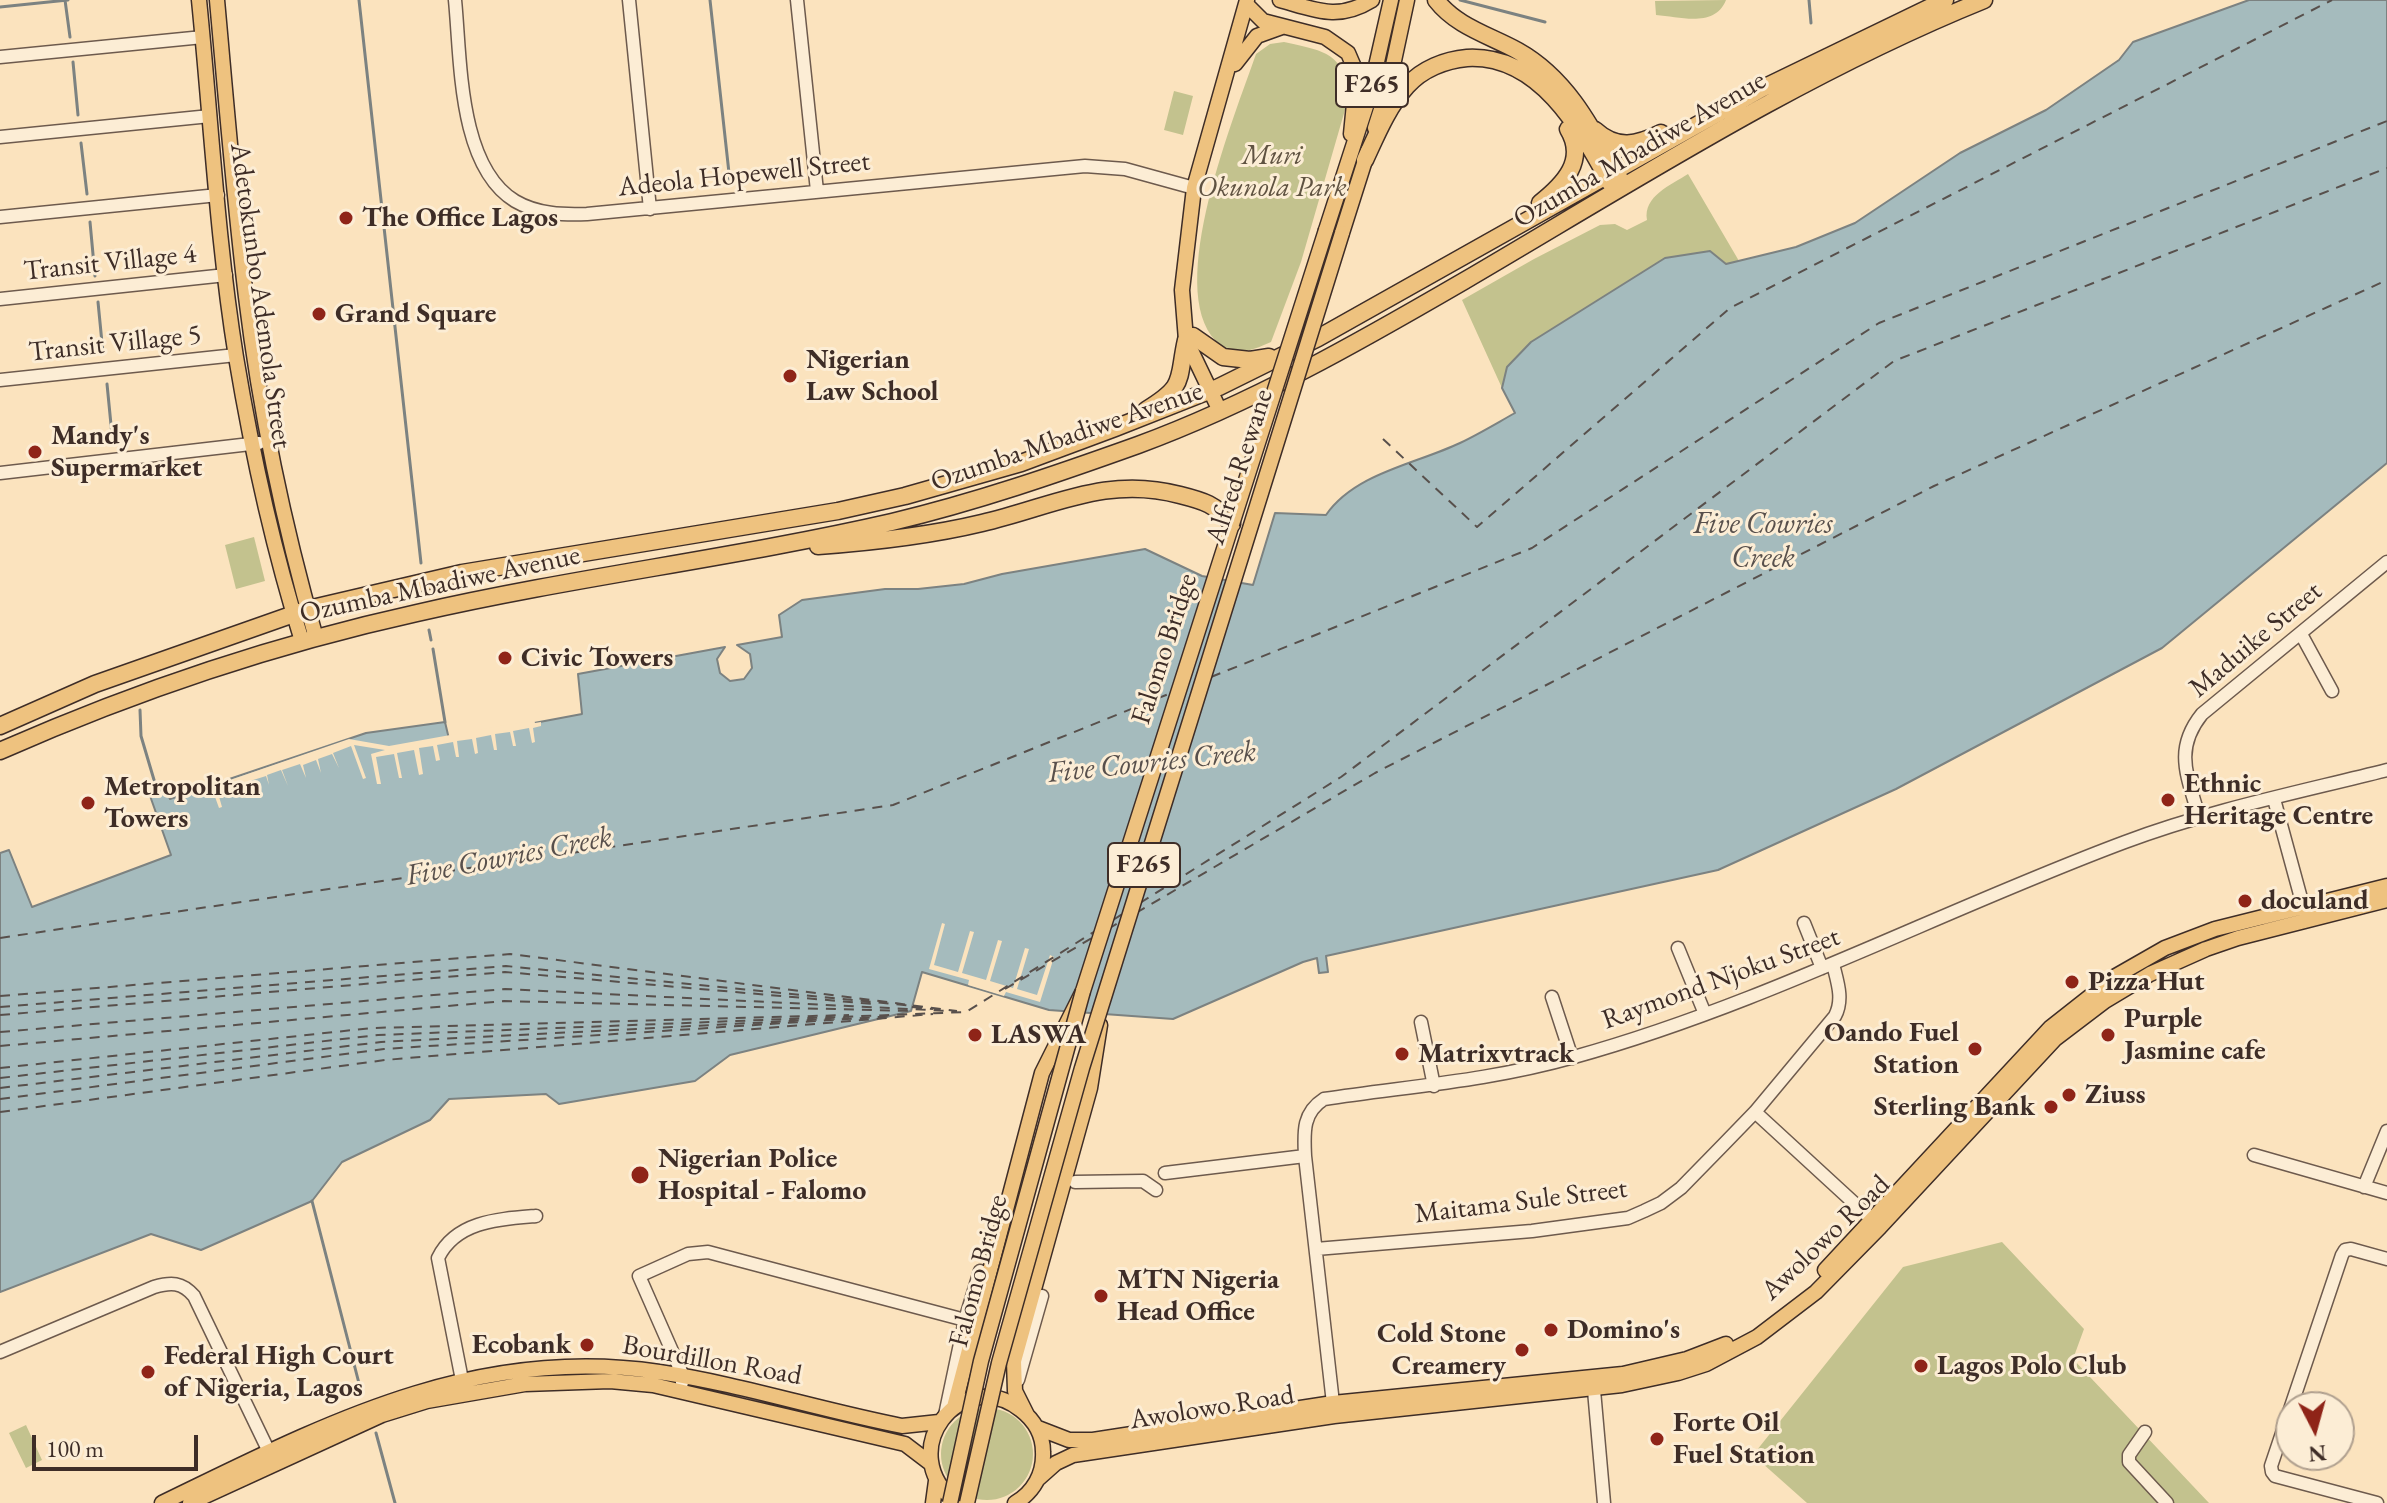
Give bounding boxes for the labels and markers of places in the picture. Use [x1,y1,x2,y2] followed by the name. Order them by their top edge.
[362,201,558,235] place label: The Office Lagos
[337,209,355,227] marker: The Office Lagos
[335,297,496,331] place label: Grand Square
[310,305,328,323] marker: Grand Square
[806,343,939,409] place label: Nigerian Law School
[781,367,799,385] marker: Nigerian Law School
[51,419,202,485] place label: Mandy's Supermarket
[26,443,44,461] marker: Mandy's Supermarket
[521,641,673,675] place label: Civic Towers
[496,649,514,667] marker: Civic Towers
[2184,767,2373,833] place label: Ethnic Heritage Centre
[104,770,261,836] place label: Metropolitan Towers
[2159,791,2177,809] marker: Ethnic Heritage Centre
[79,794,97,812] marker: Metropolitan Towers
[2261,884,2369,918] place label: doculand
[2236,892,2254,910] marker: doculand
[2088,965,2205,999] place label: Pizza Hut
[2063,973,2081,991] marker: Pizza Hut
[2124,1002,2266,1068] place label: Purple Jasmine cafe
[1824,1016,1959,1082] place label: Oando Fuel Station
[991,1018,1086,1052] place label: LASWA
[966,1026,984,1044] marker: LASWA
[2099,1026,2117,1044] marker: Purple Jasmine cafe
[1418,1037,1574,1071] place label: Matrixvtrack
[1966,1040,1984,1058] marker: Oando Fuel Station
[1393,1045,1411,1063] marker: Matrixvtrack
[2085,1078,2146,1112] place label: Ziuss
[2060,1086,2078,1104] marker: Ziuss
[1874,1090,2035,1124] place label: Sterling Bank
[2042,1098,2060,1116] marker: Sterling Bank
[658,1142,866,1208] place label: Nigerian Police Hospital - Falomo
[629,1164,651,1186] marker: Nigerian Police Hospital - Falomo
[1117,1263,1279,1329] place label: MTN Nigeria Head Office
[1092,1287,1110,1305] marker: MTN Nigeria Head Office
[1567,1313,1680,1347] place label: Domino's
[1377,1317,1506,1383] place label: Cold Stone Creamery
[1542,1321,1560,1339] marker: Domino's
[472,1328,571,1362] place label: Ecobank
[578,1336,596,1354] marker: Ecobank
[164,1339,394,1405] place label: Federal High Court of Nigeria, Lagos
[1513,1341,1531,1359] marker: Cold Stone Creamery
[1937,1349,2127,1383] place label: Lagos Polo Club
[1912,1357,1930,1375] marker: Lagos Polo Club
[139,1363,157,1381] marker: Federal High Court of Nigeria, Lagos
[1673,1406,1815,1472] place label: Forte Oil Fuel Station
[1648,1430,1666,1448] marker: Forte Oil Fuel Station

